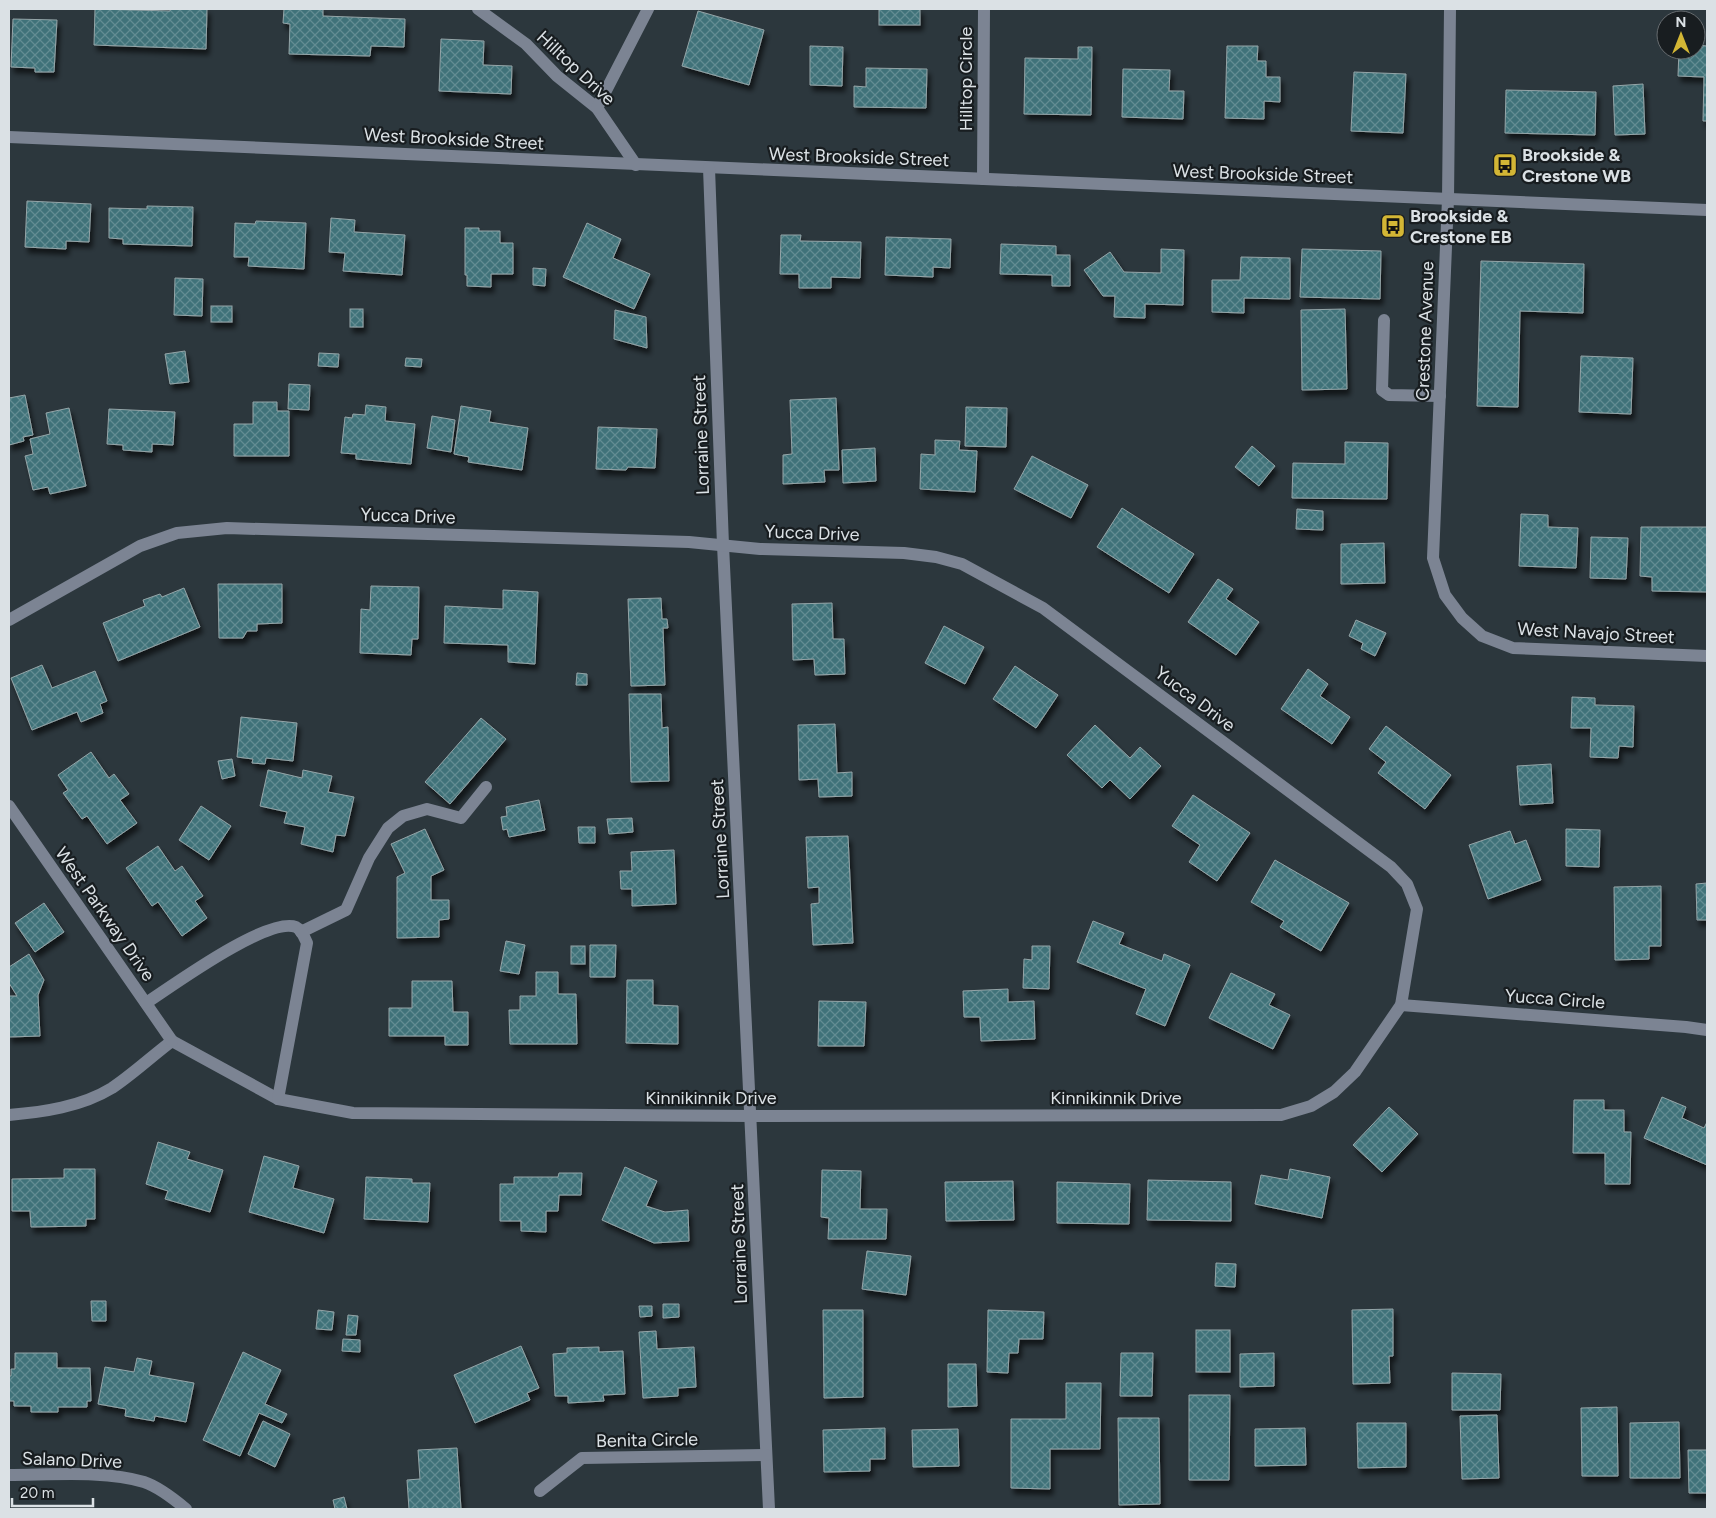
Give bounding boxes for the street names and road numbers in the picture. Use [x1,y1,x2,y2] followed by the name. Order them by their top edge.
[532,26,620,110] street label: Hilltop Drive
[955,27,977,131] street label: Hilltop Circle
[363,123,545,155] street label: West Brookside Street
[768,143,950,171] street label: West Brookside Street
[1172,160,1354,188] street label: West Brookside Street
[1412,261,1438,401] street label: Crestone Avenue
[688,374,714,495] street label: Lorraine Street
[360,503,456,529] street label: Yucca Drive
[764,520,860,546] street label: Yucca Drive
[1517,618,1675,648] street label: West Navajo Street
[1150,662,1240,737] street label: Yucca Drive
[706,778,734,900] street label: Lorraine Street
[50,843,160,985] street label: West Parkway Drive
[1504,985,1606,1013] street label: Yucca Circle
[645,1087,777,1109] street label: Kinnikinnik Drive
[1050,1087,1182,1109] street label: Kinnikinnik Drive
[726,1183,752,1304] street label: Lorraine Street
[596,1428,698,1452] street label: Benita Circle
[22,1447,122,1473] street label: Salano Drive

